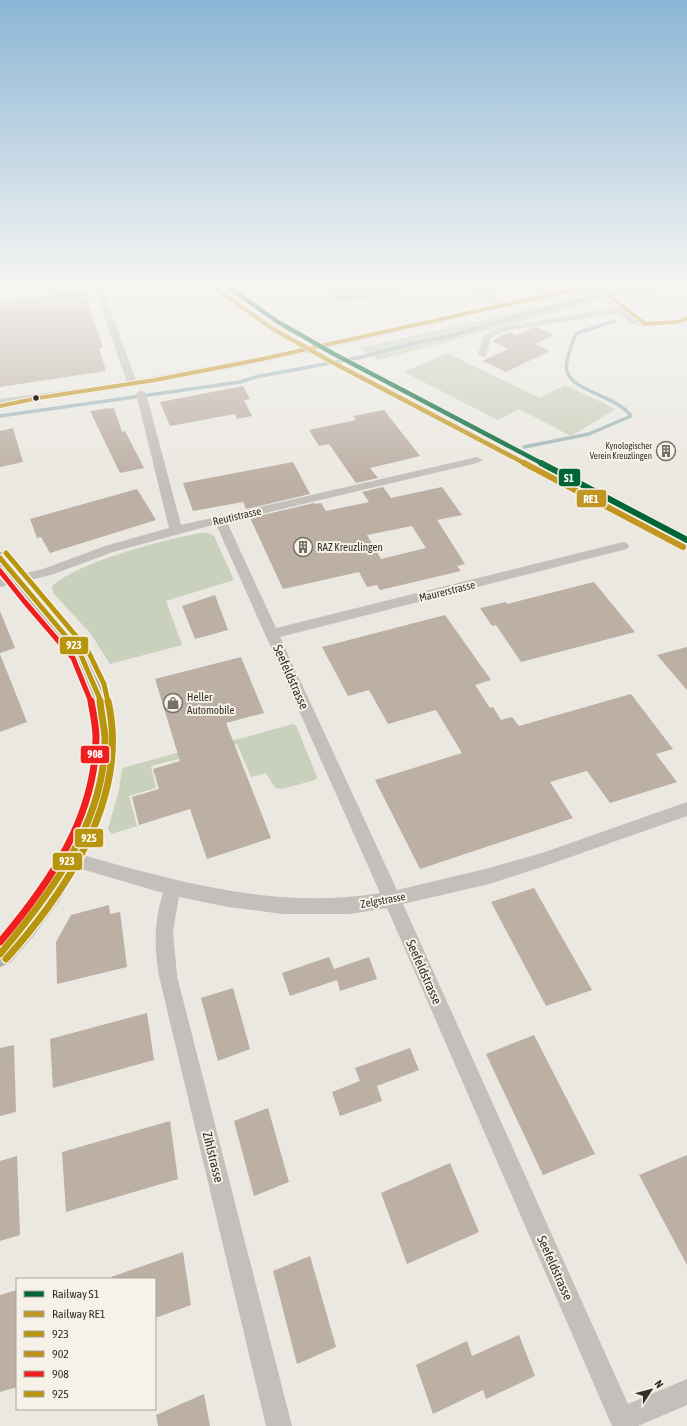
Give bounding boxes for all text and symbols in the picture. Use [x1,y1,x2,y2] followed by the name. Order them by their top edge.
[31,393,41,403] unlabelled marker
[655,440,677,462] building icon: Kynologischer Verein Kreuzlingen
[590,441,652,461] place label: Kynologischer Verein Kreuzlingen
[558,468,581,487] line badge: S1
[564,472,574,484] text: S1
[576,489,607,508] line badge: RE1
[583,493,599,505] text: RE1
[212,505,262,527] street label: Reutistrasse
[292,536,314,558] building icon: RAZ Kreuzlingen
[317,541,383,553] place label: RAZ Kreuzlingen
[418,578,476,604] street label: Maurerstrasse
[59,636,89,655] line badge: 923
[66,639,82,651] text: 923
[270,642,312,712] street label: Seefeldstrasse
[187,691,235,716] place label: Heller Automobile
[162,692,184,714] shop icon: Heller Automobile
[80,745,110,764] line badge: 908
[87,748,103,760] text: 908
[74,828,104,848] line badge: 925
[81,832,97,844] text: 925
[52,852,83,871] line badge: 923
[59,855,75,867] text: 923
[360,890,406,910] street label: Zelgstrasse
[403,937,445,1007] street label: Seefeldstrasse
[199,1130,227,1184] street label: Zihlstrasse
[534,1233,576,1303] street label: Seefeldstrasse
[16,1278,156,1410] legend
[52,1287,100,1301] text: Railway S1
[52,1307,106,1321] text: Railway RE1
[52,1327,69,1341] text: 923
[52,1347,69,1361] text: 902
[52,1367,69,1381] text: 908
[631,1370,671,1410] north arrow
[652,1378,666,1390] text: N
[52,1387,69,1401] text: 925

